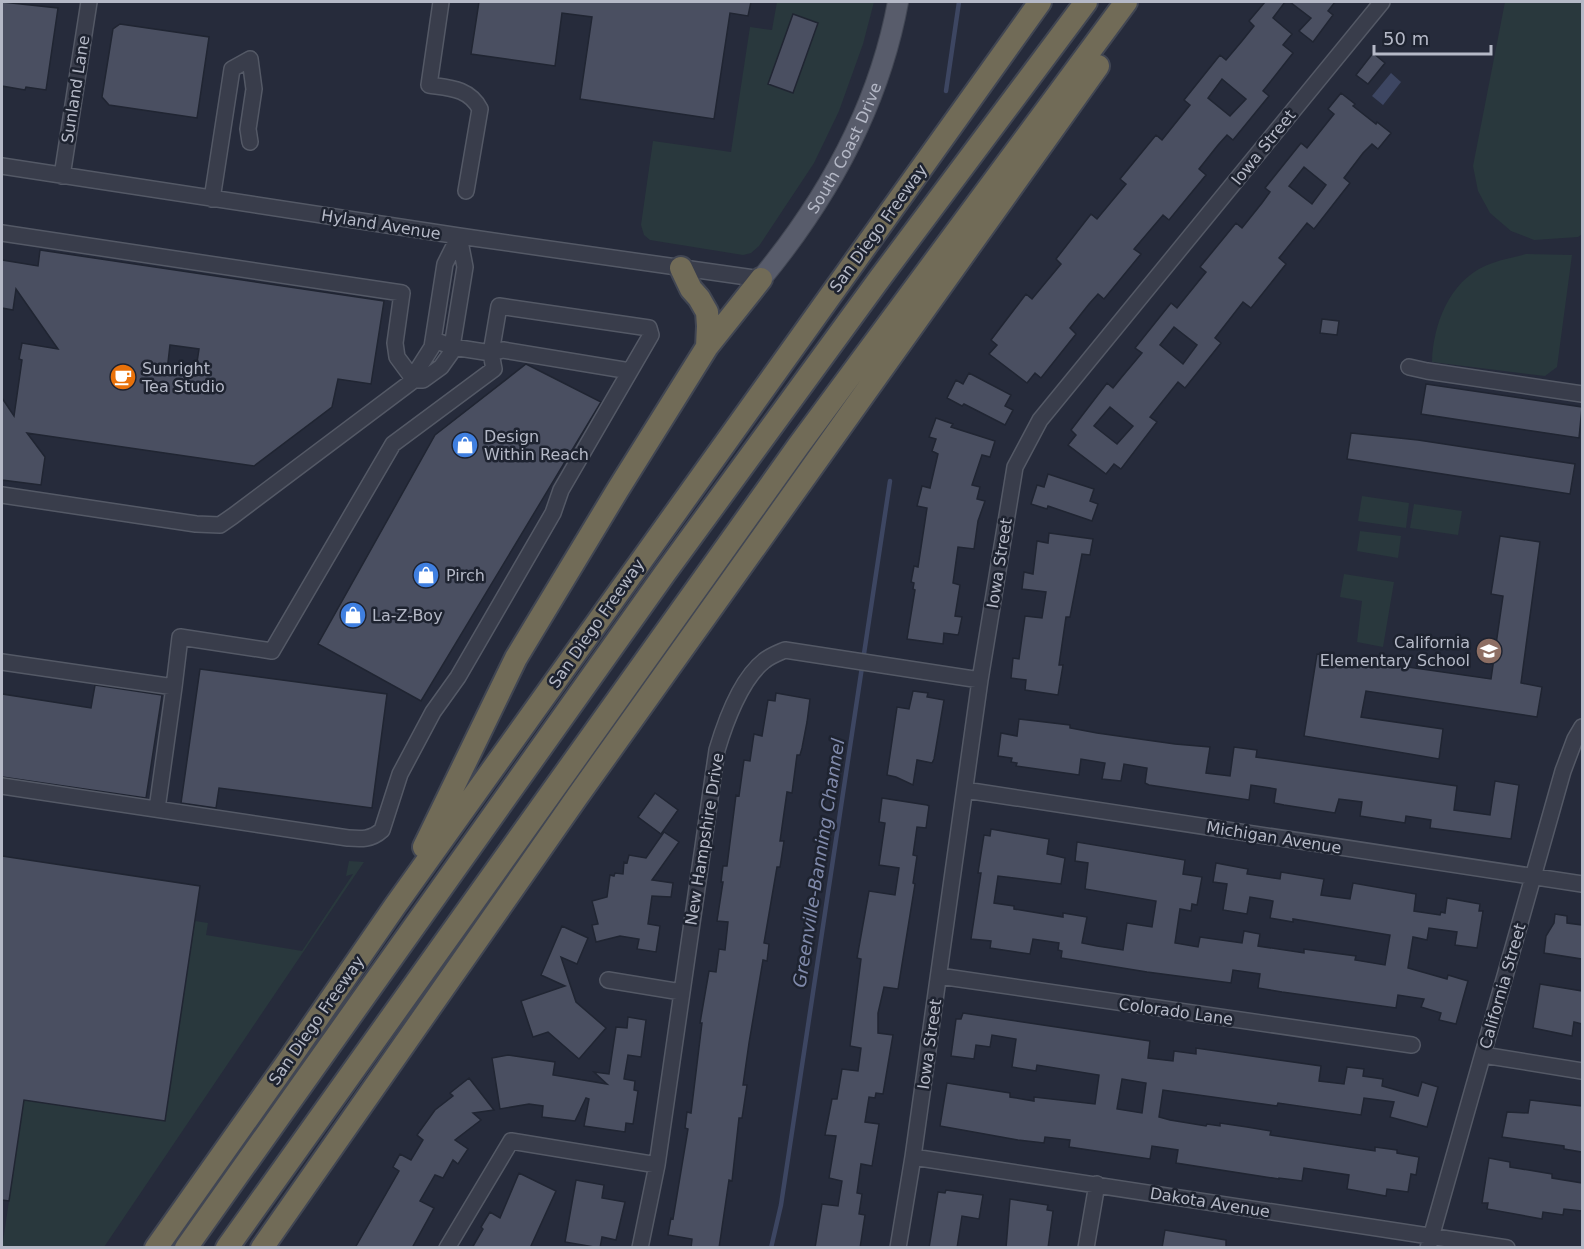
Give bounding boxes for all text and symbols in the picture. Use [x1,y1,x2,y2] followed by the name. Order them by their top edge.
[1374,18,1491,56] scale bar
[1383,28,1429,49] text: 50 m
[58,34,93,144] street label: Sunland Lane
[803,80,885,217] street label: South Coast Drive
[1227,106,1299,189] street label: Iowa Street
[826,161,931,296] street label: San Diego Freeway
[320,206,442,243] street label: Hyland Avenue
[141,359,225,396] place label: Sunright Tea Studio
[108,362,138,392] cafe icon: Sunright Tea Studio
[484,427,589,464] place label: Design Within Reach
[450,430,480,460] shop icon: Design Within Reach
[983,517,1016,610] street label: Iowa Street
[545,555,648,691] street label: San Diego Freeway
[411,560,441,590] shop icon: Pirch
[446,566,485,585] place label: Pirch
[338,600,368,630] shop icon: La-Z-Boy
[372,606,443,625] place label: La-Z-Boy
[1320,633,1470,670] place label: California Elementary School
[1474,636,1504,666] school or university icon: California Elementary School
[788,737,849,989] water label: Greenville-Banning Channel
[681,752,728,927] street label: New Hampshire Drive
[1205,817,1343,858] street label: Michigan Avenue
[1475,921,1529,1051] street label: California Street
[265,952,368,1088] street label: San Diego Freeway
[1118,994,1234,1029] street label: Colorado Lane
[914,998,945,1091] street label: Iowa Street
[1149,1184,1271,1221] street label: Dakota Avenue

